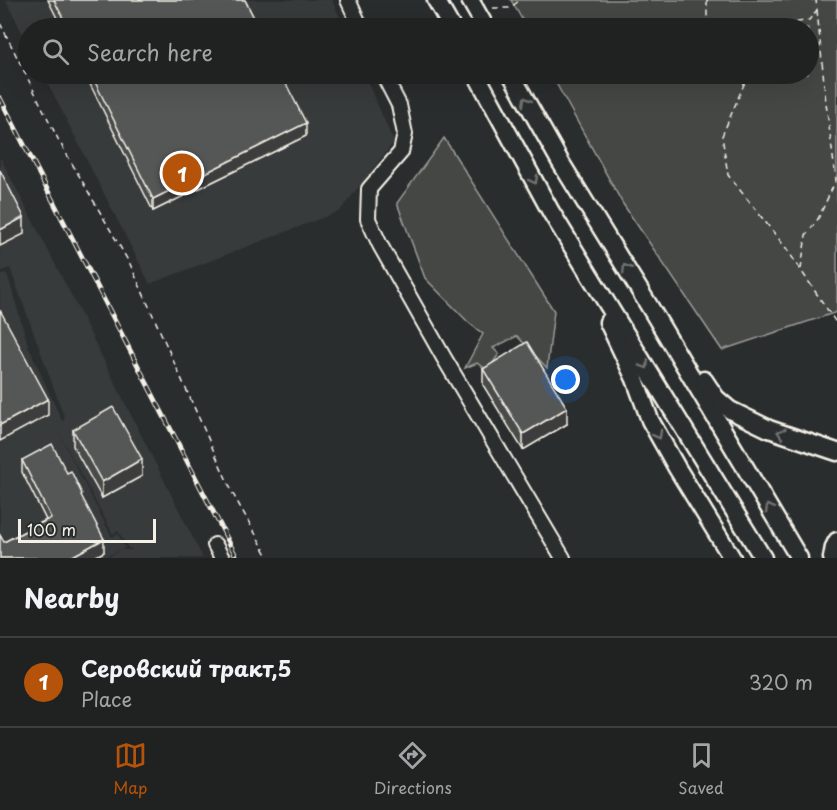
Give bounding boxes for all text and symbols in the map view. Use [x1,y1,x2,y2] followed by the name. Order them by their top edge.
[18,18,819,84] search box
[39,35,72,68] icon: search
[87,35,213,68] text: Search here
[522,97,534,107] one-way arrow
[162,150,201,195] pin: 1
[527,174,538,184] one-way arrow
[622,264,634,274] one-way arrow
[638,359,650,369] one-way arrow
[551,365,580,394] your location
[651,428,663,439] one-way arrow
[777,428,787,440] one-way arrow
[765,504,776,514] one-way arrow
[18,516,156,544] scale bar
[27,517,76,541] text: 100 m
[24,578,119,617] text: Nearby
[81,651,292,684] text: Серовский тракт,5
[39,667,48,697] text: 1
[749,667,813,697] text: 320 m
[81,684,132,714] text: Place
[113,739,147,799] tab: Map
[374,739,452,799] tab: Directions
[678,739,724,799] tab: Saved

